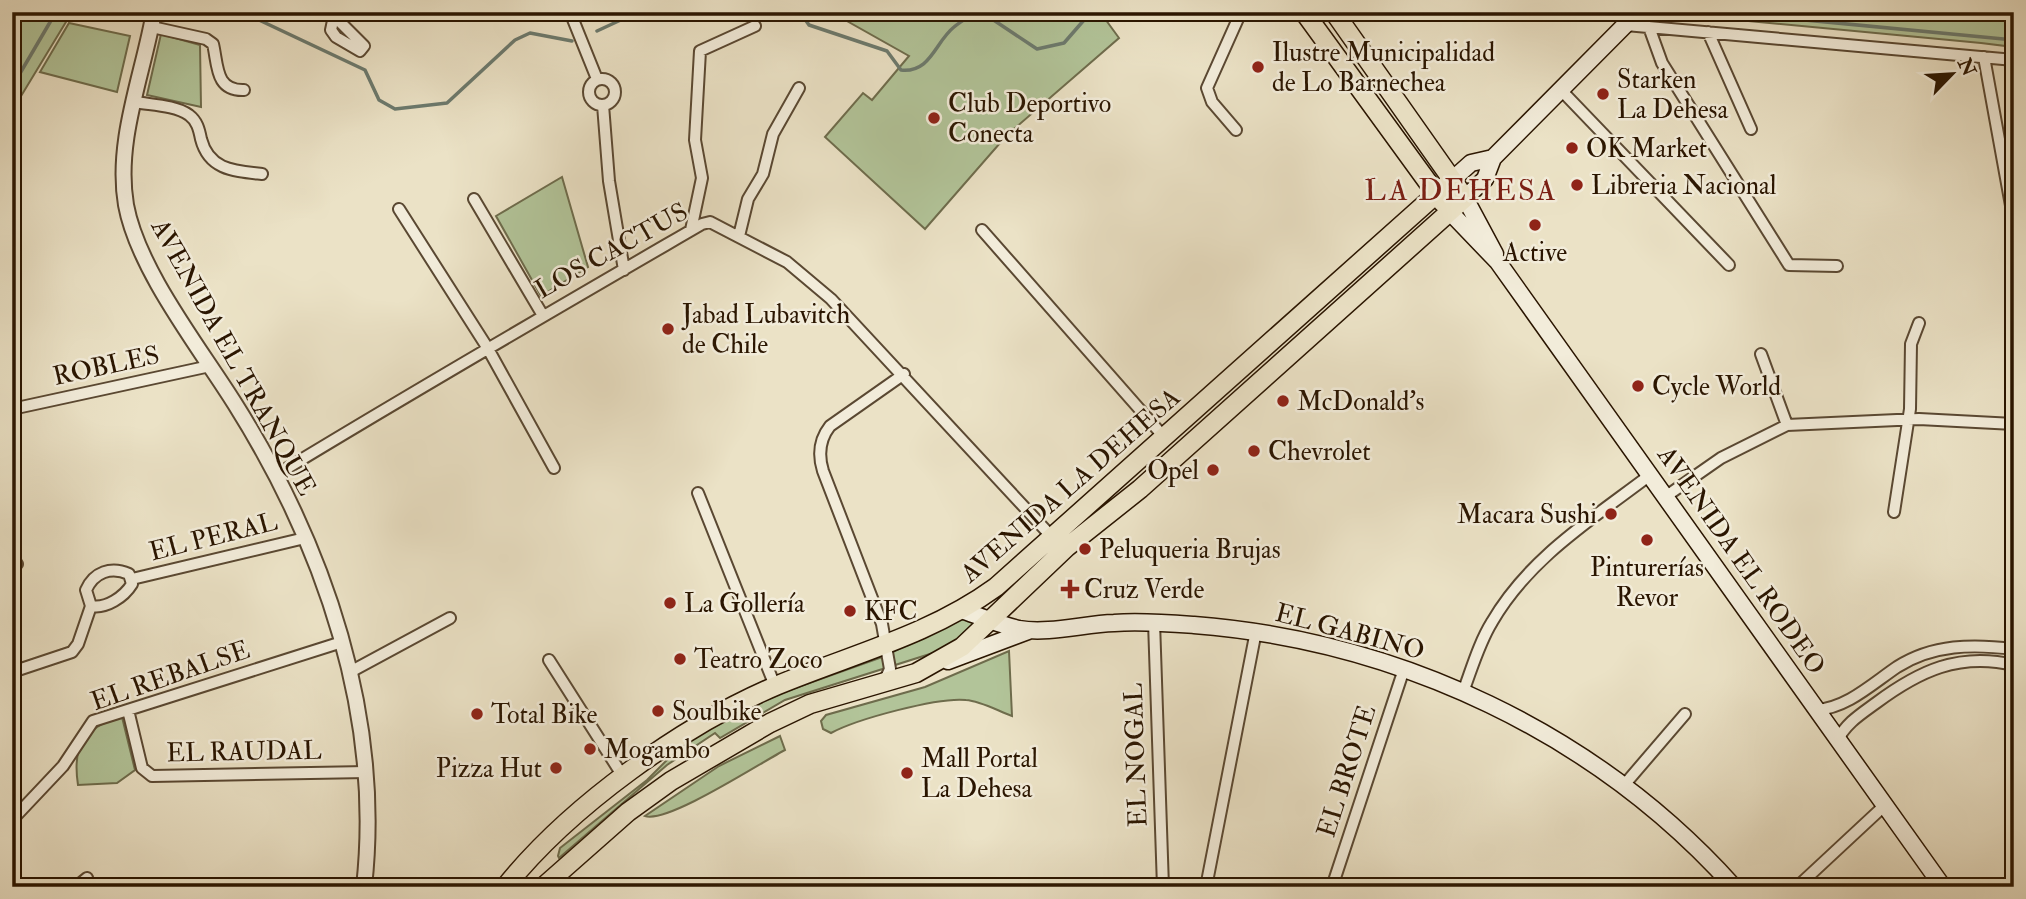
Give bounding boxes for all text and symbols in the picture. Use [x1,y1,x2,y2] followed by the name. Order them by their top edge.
[1272,37,1495,99] place label: Ilustre Municipalidad de Lo Barnechea
[1918,38,1988,108] north arrow
[1952,54,1981,81] text: N
[1250,59,1266,75] marker: Ilustre Municipalidad de Lo Barnechea
[1617,64,1728,126] place label: Starken La Dehesa
[1595,86,1611,102] marker: Starken La Dehesa
[948,88,1111,150] place label: Club Deportivo Conecta
[926,110,942,126] marker: Club Deportivo Conecta
[1586,133,1707,165] place label: OK Market
[1564,140,1580,156] marker: OK Market
[1591,170,1777,202] place label: Libreria Nacional
[1364,172,1558,209] district label: LA DEHESA
[1569,177,1585,193] marker: Libreria Nacional
[529,196,693,306] street label: LOS CACTUS
[143,213,323,501] street label: AVENIDA EL TRANQUE
[1527,217,1543,233] marker: Active
[1502,237,1567,269] place label: Active
[681,299,850,361] place label: Jabad Lubavitch de Chile
[660,321,676,337] marker: Jabad Lubavitch de Chile
[50,339,162,393] street label: ROBLES
[1652,371,1781,403] place label: Cycle World
[1630,378,1646,394] marker: Cycle World
[954,381,1187,591] street label: AVENIDA LA DEHESA
[1297,386,1424,418] place label: McDonald's
[1275,393,1291,409] marker: McDonald's
[1268,436,1371,468] place label: Chevrolet
[1650,439,1832,681] street label: AVENIDA EL RODEO
[1246,443,1262,459] marker: Chevrolet
[1147,455,1199,488] place label: Opel
[1205,462,1221,478] marker: Opel
[1457,499,1597,531] place label: Macara Sushi
[146,506,281,568] street label: EL PERAL
[1603,506,1619,522] marker: Macara Sushi
[1639,532,1655,548] marker: Pinturerías Revor
[1099,534,1281,566] place label: Peluqueria Brujas
[1077,541,1093,557] marker: Peluqueria Brujas
[1590,552,1704,614] place label: Pinturerías Revor
[1084,574,1204,606] place label: Cruz Verde
[1062,581,1078,597] marker: Cruz Verde
[684,588,805,620] place label: La Gollería
[662,595,678,611] marker: La Gollería
[864,596,918,628] place label: KFC
[1272,597,1428,667] street label: EL GABINO
[842,603,858,619] marker: KFC
[87,634,254,718] street label: EL REBALSE
[694,644,823,676] place label: Teatro Zoco
[672,651,688,667] marker: Teatro Zoco
[1117,682,1155,828] street label: EL NOGAL
[672,696,762,728] place label: Soulbike
[491,699,598,731] place label: Total Bike
[1311,701,1383,842] street label: EL BROTE
[650,703,666,719] marker: Soulbike
[469,706,485,722] marker: Total Bike
[604,734,710,766] place label: Mogambo
[166,735,322,769] street label: EL RAUDAL
[582,741,598,757] marker: Mogambo
[921,743,1038,805] place label: Mall Portal La Dehesa
[436,753,542,785] place label: Pizza Hut
[548,760,564,776] marker: Pizza Hut
[899,765,915,781] marker: Mall Portal La Dehesa

